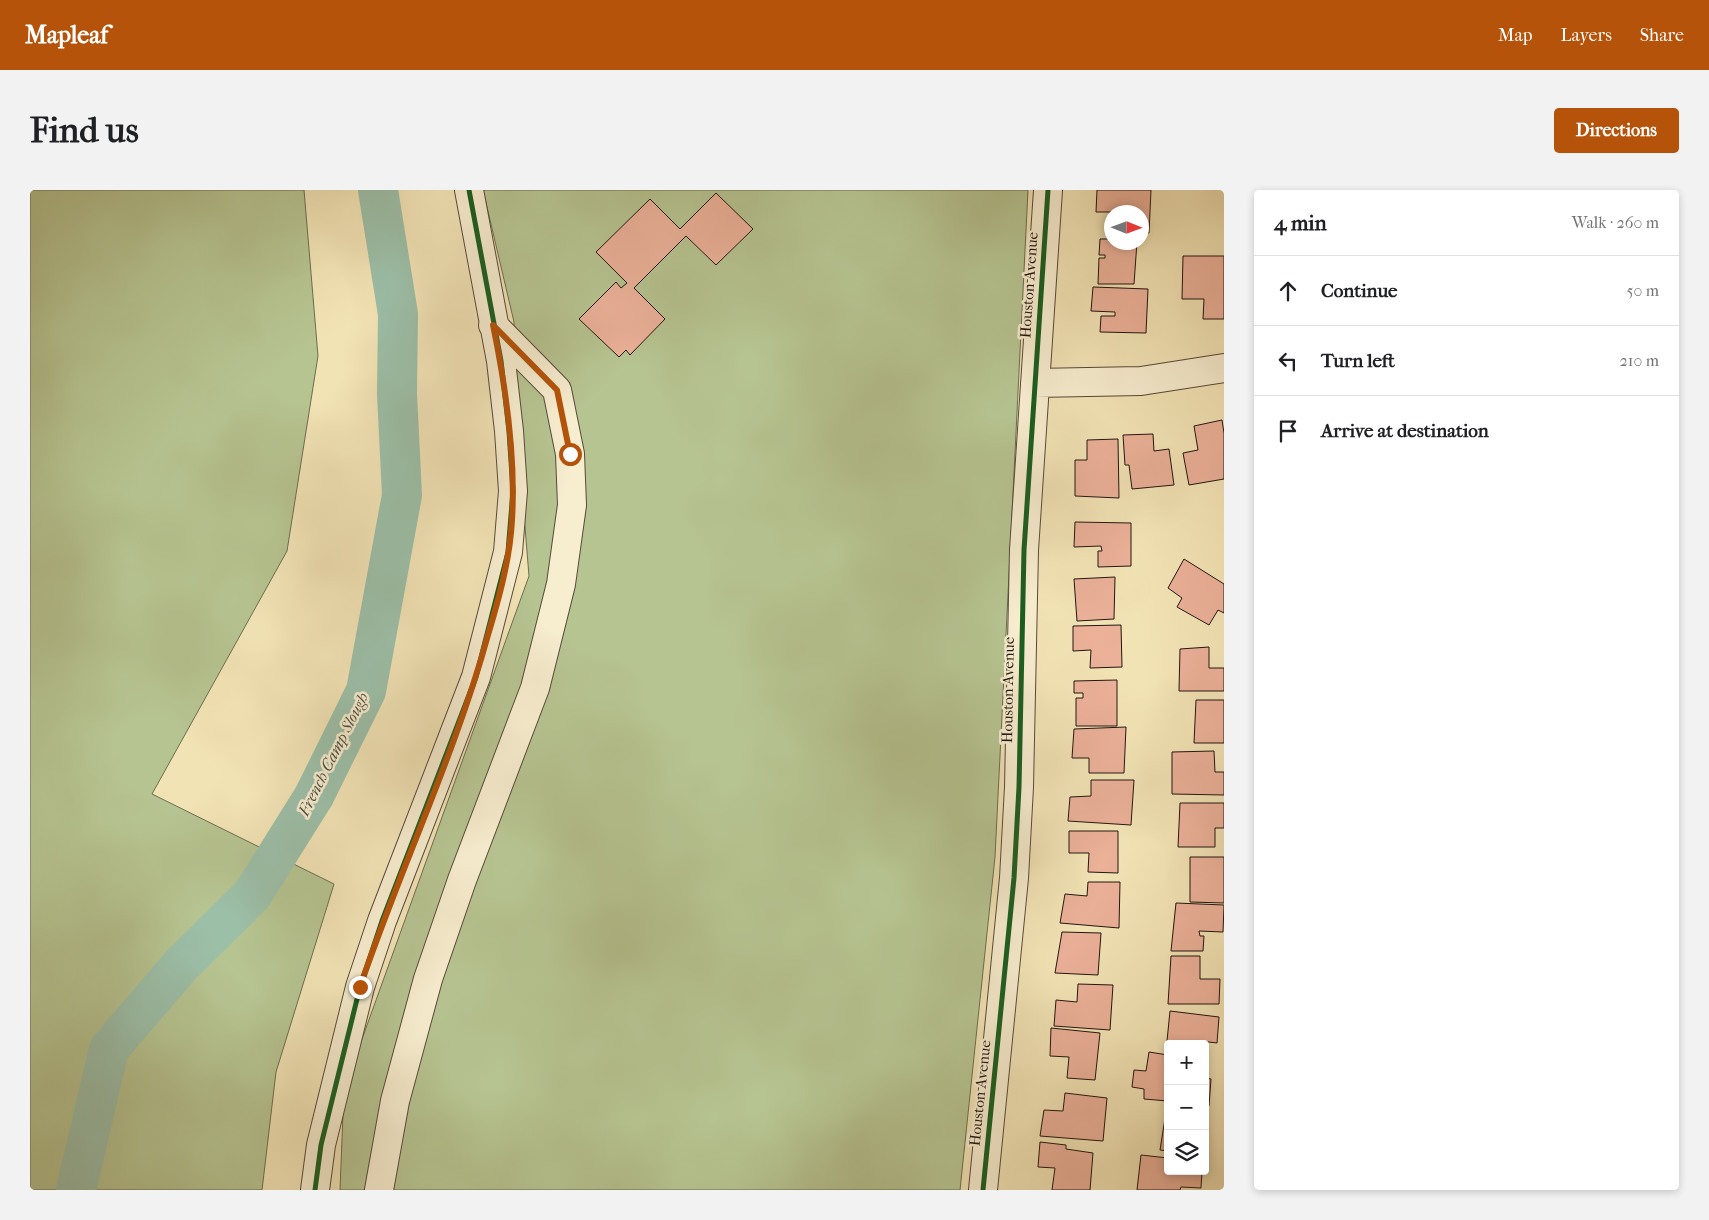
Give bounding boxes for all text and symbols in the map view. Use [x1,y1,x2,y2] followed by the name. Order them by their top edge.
[25,21,108,49] text: Mapleaf
[1498,25,1532,46] text: Map
[1560,25,1612,46] text: Layers
[1640,25,1684,46] text: Share
[1554,108,1679,153] button: Directions
[30,110,139,151] text: Find us
[1104,205,1149,250] north arrow
[1274,211,1327,235] text: 4 min
[1572,213,1659,232] text: Walk · 260 m
[1016,231,1042,339] street label: Houston Avenue
[1274,277,1302,305] icon: ahead
[1321,280,1397,302] text: Continue
[1627,281,1659,300] text: 50 m
[1274,347,1302,375] icon: left
[1321,350,1395,372] text: Turn left
[1620,351,1659,370] text: 210 m
[1274,417,1302,445] icon: arrive
[1321,420,1489,442] text: Arrive at destination
[559,443,582,466] route start
[998,636,1018,743] street label: Houston Avenue
[293,689,372,820] water label: French Camp Slough
[349,976,372,999] route end
[965,1039,995,1147] street label: Houston Avenue
[1164,1040,1209,1175] map controls
[1164,1040,1209,1085] button: +
[1164,1085,1209,1130] button: −
[1164,1130,1209,1175] button: layers

